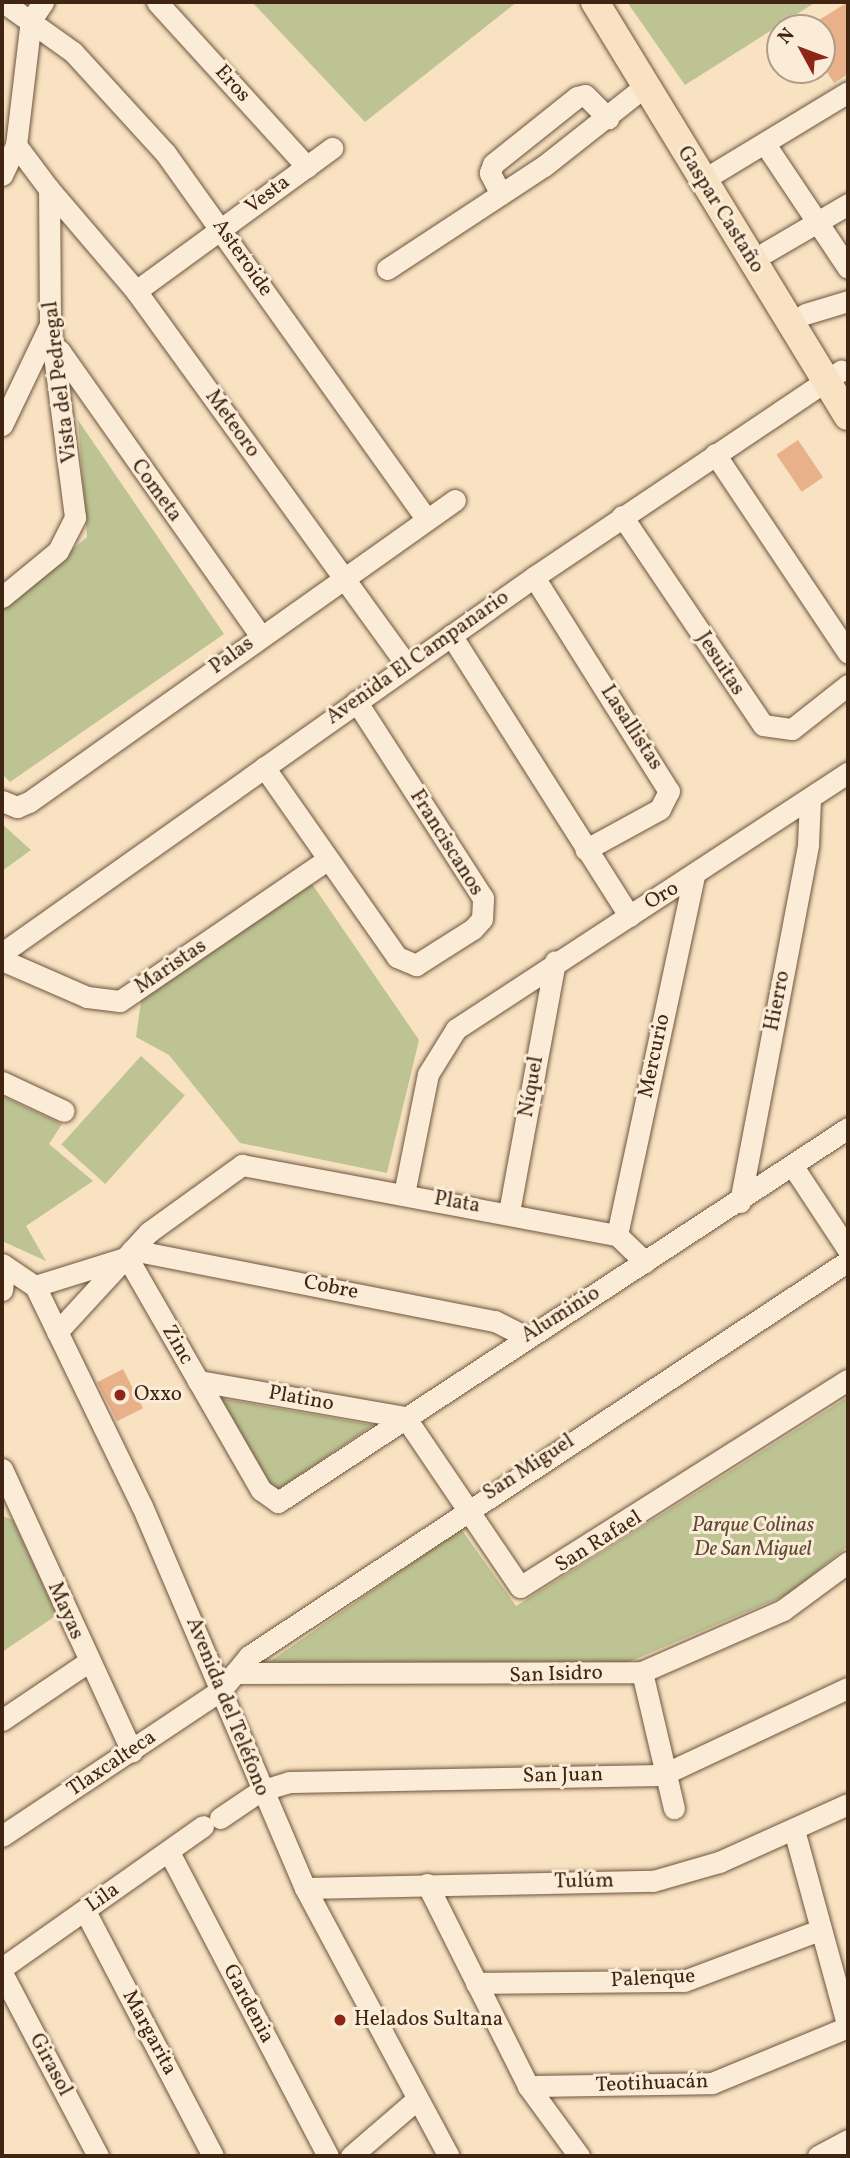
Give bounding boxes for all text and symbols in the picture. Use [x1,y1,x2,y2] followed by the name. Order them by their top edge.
[766,14,836,84] north arrow
[772,23,801,50] text: N
[209,60,255,108] street label: Eros
[671,142,769,278] street label: Gaspar Castaño
[241,170,295,220] street label: Vesta
[206,214,278,302] street label: Asteroide
[39,300,83,464] street label: Vista del Pedregal
[199,385,265,463] street label: Meteoro
[125,455,187,527] street label: Cometa
[322,585,514,731] street label: Avenida El Campanario
[690,627,750,701] street label: Jesuitas
[205,632,259,680] street label: Palas
[594,681,668,775] street label: Lasallistas
[403,785,489,901] street label: Franciscanos
[640,876,684,916] street label: Oro
[130,934,212,1000] street label: Maristas
[760,969,796,1033] street label: Hierro
[634,1012,676,1100] street label: Mercurio
[514,1055,550,1119] street label: Níquel
[432,1187,482,1219] street label: Plata
[302,1270,360,1306] street label: Cobre
[517,1281,605,1349] street label: Aluminio
[156,1321,198,1369] street label: Zinc
[266,1381,336,1417] street label: Platino
[134,1382,182,1408] place label: Oxxo
[112,1387,128,1403] marker: Oxxo
[479,1429,579,1507] street label: San Miguel
[551,1505,647,1579] street label: San Rafael
[692,1513,814,1563] park label: Parque Colinas De San Miguel
[41,1578,89,1644] street label: Mayas
[180,1614,274,1800] street label: Avenida del Teléfono
[509,1661,603,1689] street label: San Isidro
[63,1725,161,1803] street label: Tlaxcalteca
[523,1763,603,1789] street label: San Juan
[554,1869,614,1895] street label: Tulúm
[82,1878,124,1918] street label: Lila
[217,1960,279,2048] street label: Gardenia
[610,1964,696,1994] street label: Palenque
[116,1986,182,2080] street label: Margarita
[354,2007,503,2033] place label: Helados Sultana
[332,2012,348,2028] marker: Helados Sultana
[23,2029,77,2101] street label: Girasol
[595,2069,709,2099] street label: Teotihuacán

